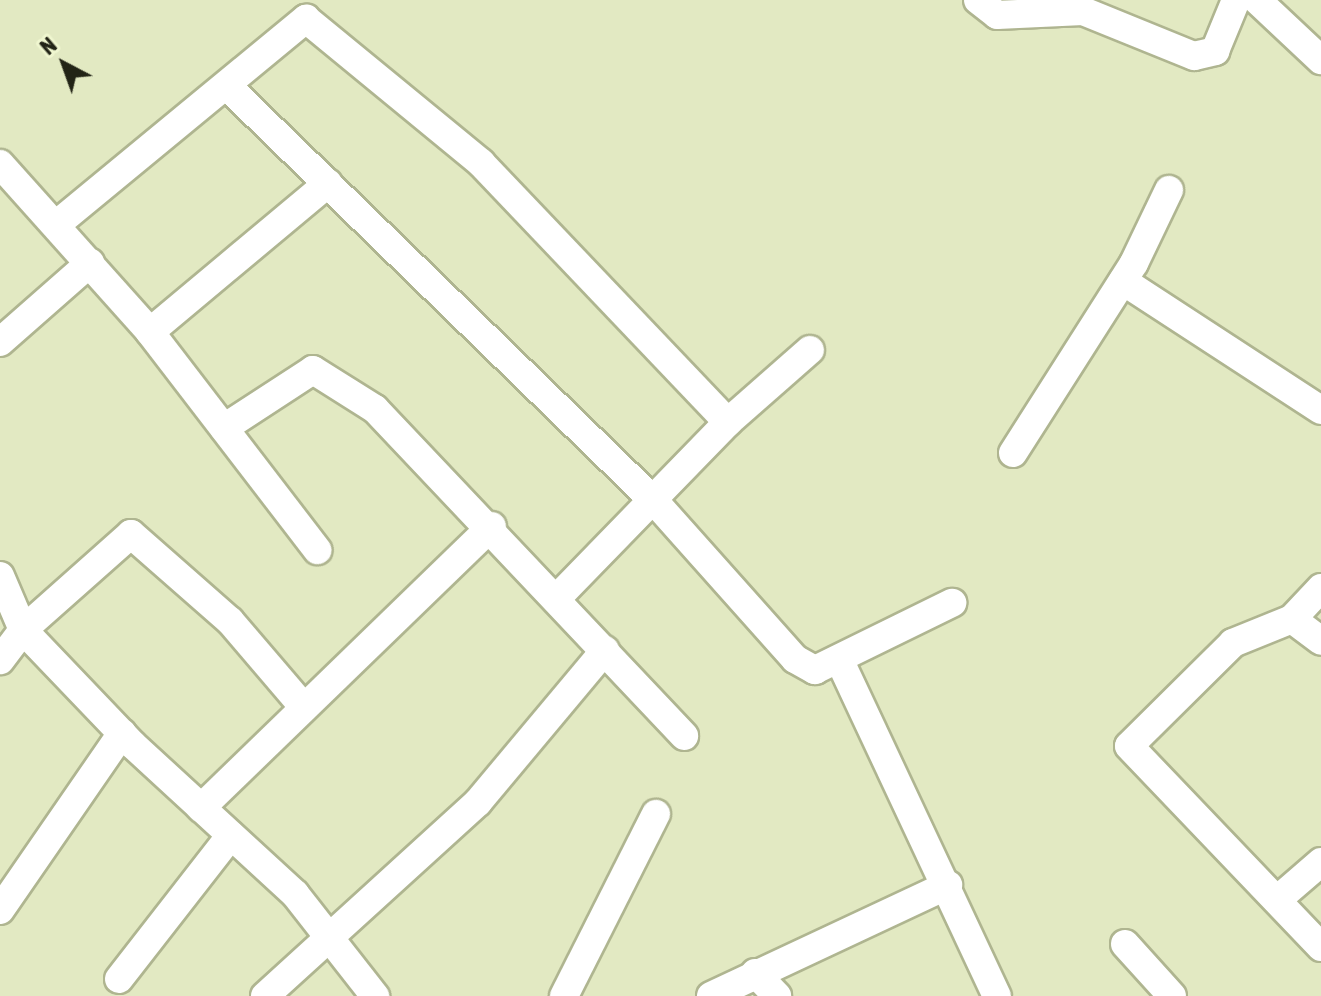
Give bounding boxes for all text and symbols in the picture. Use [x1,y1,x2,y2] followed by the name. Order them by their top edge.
[24,24,104,104] north arrow
[35,32,62,60] text: N

